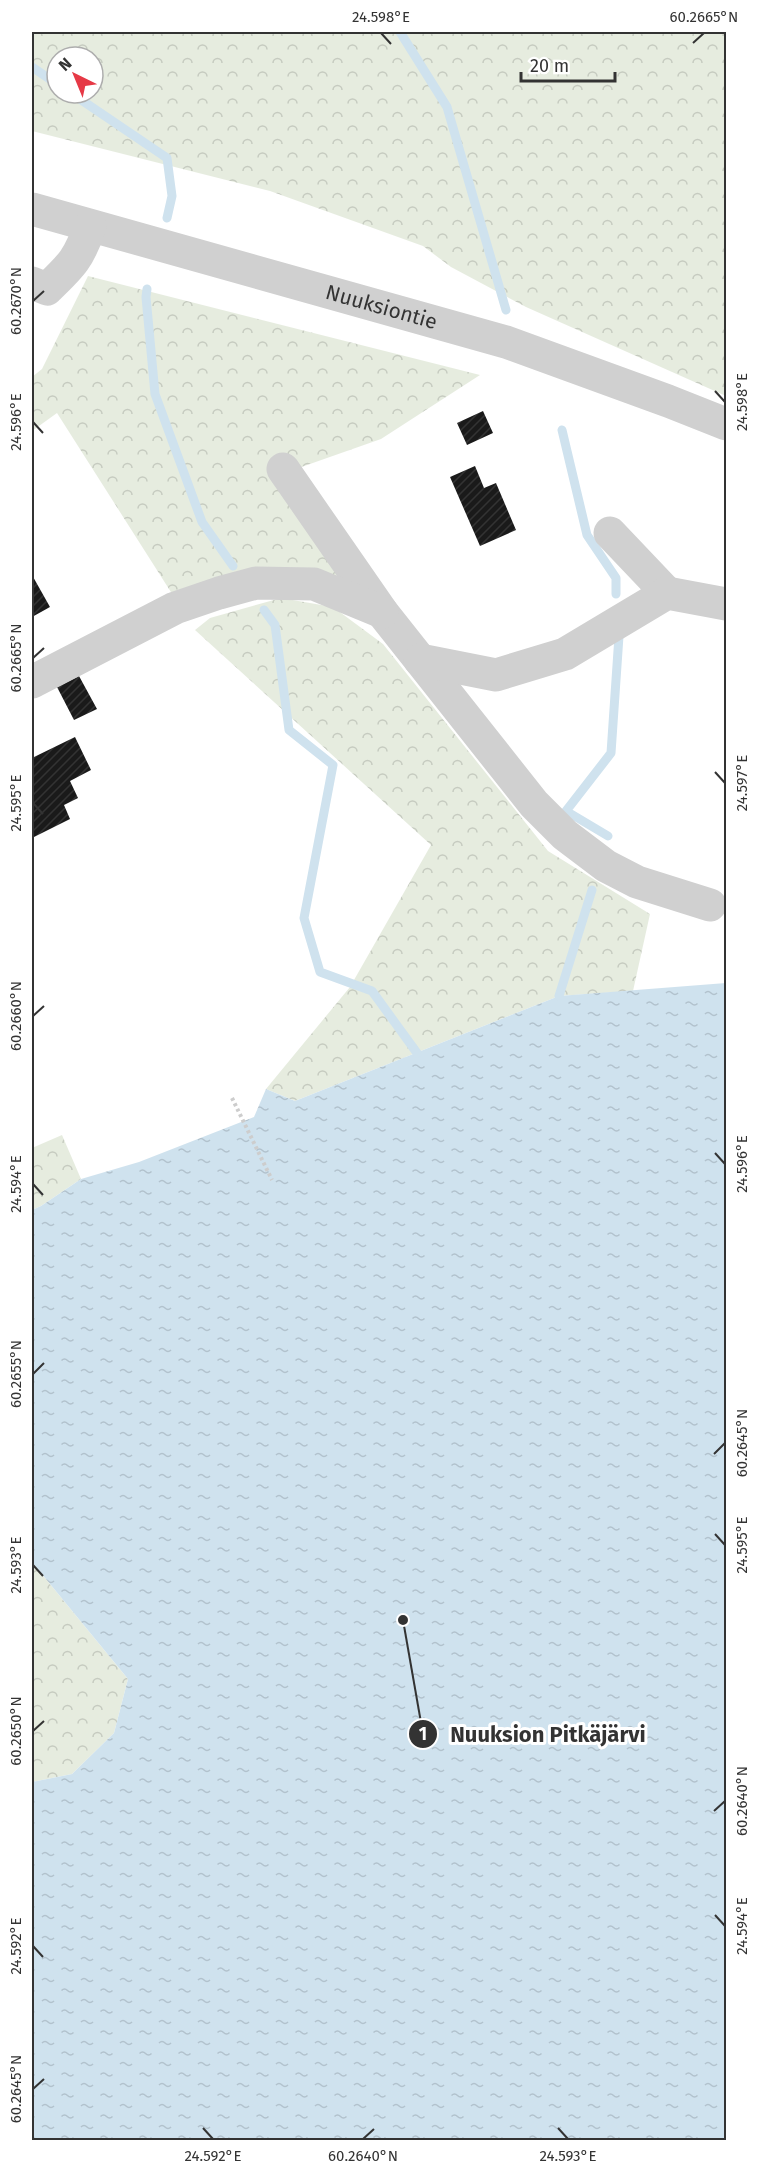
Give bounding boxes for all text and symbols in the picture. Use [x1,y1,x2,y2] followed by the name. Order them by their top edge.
[352,8,410,26] text: 24.598°E
[670,8,738,26] text: 60.2665°N
[45,45,105,105] north arrow
[521,45,616,83] scale bar
[55,54,75,75] text: N
[530,55,569,77] text: 20 m
[7,267,25,335] text: 60.2670°N
[323,279,440,335] street label: Nuuksiontie
[733,373,751,431] text: 24.598°E
[7,393,25,451] text: 24.596°E
[7,624,25,692] text: 60.2665°N
[733,755,751,811] text: 24.597°E
[7,774,25,832] text: 24.595°E
[7,981,25,1051] text: 60.2660°N
[733,1135,751,1193] text: 24.596°E
[7,1155,25,1213] text: 24.594°E
[7,1340,25,1408] text: 60.2655°N
[733,1409,751,1477] text: 60.2645°N
[733,1516,751,1574] text: 24.595°E
[7,1537,25,1593] text: 24.593°E
[7,1696,25,1766] text: 60.2650°N
[408,1714,658,1754] callout: Nuuksion Pitkäjärvi
[450,1721,646,1748] text: Nuuksion Pitkäjärvi
[419,1723,427,1745] text: 1
[733,1766,751,1836] text: 60.2640°N
[733,1897,751,1955] text: 24.594°E
[7,1918,25,1974] text: 24.592°E
[7,2055,25,2123] text: 60.2645°N
[185,2147,241,2165] text: 24.592°E
[328,2147,398,2165] text: 60.2640°N
[540,2147,596,2165] text: 24.593°E

